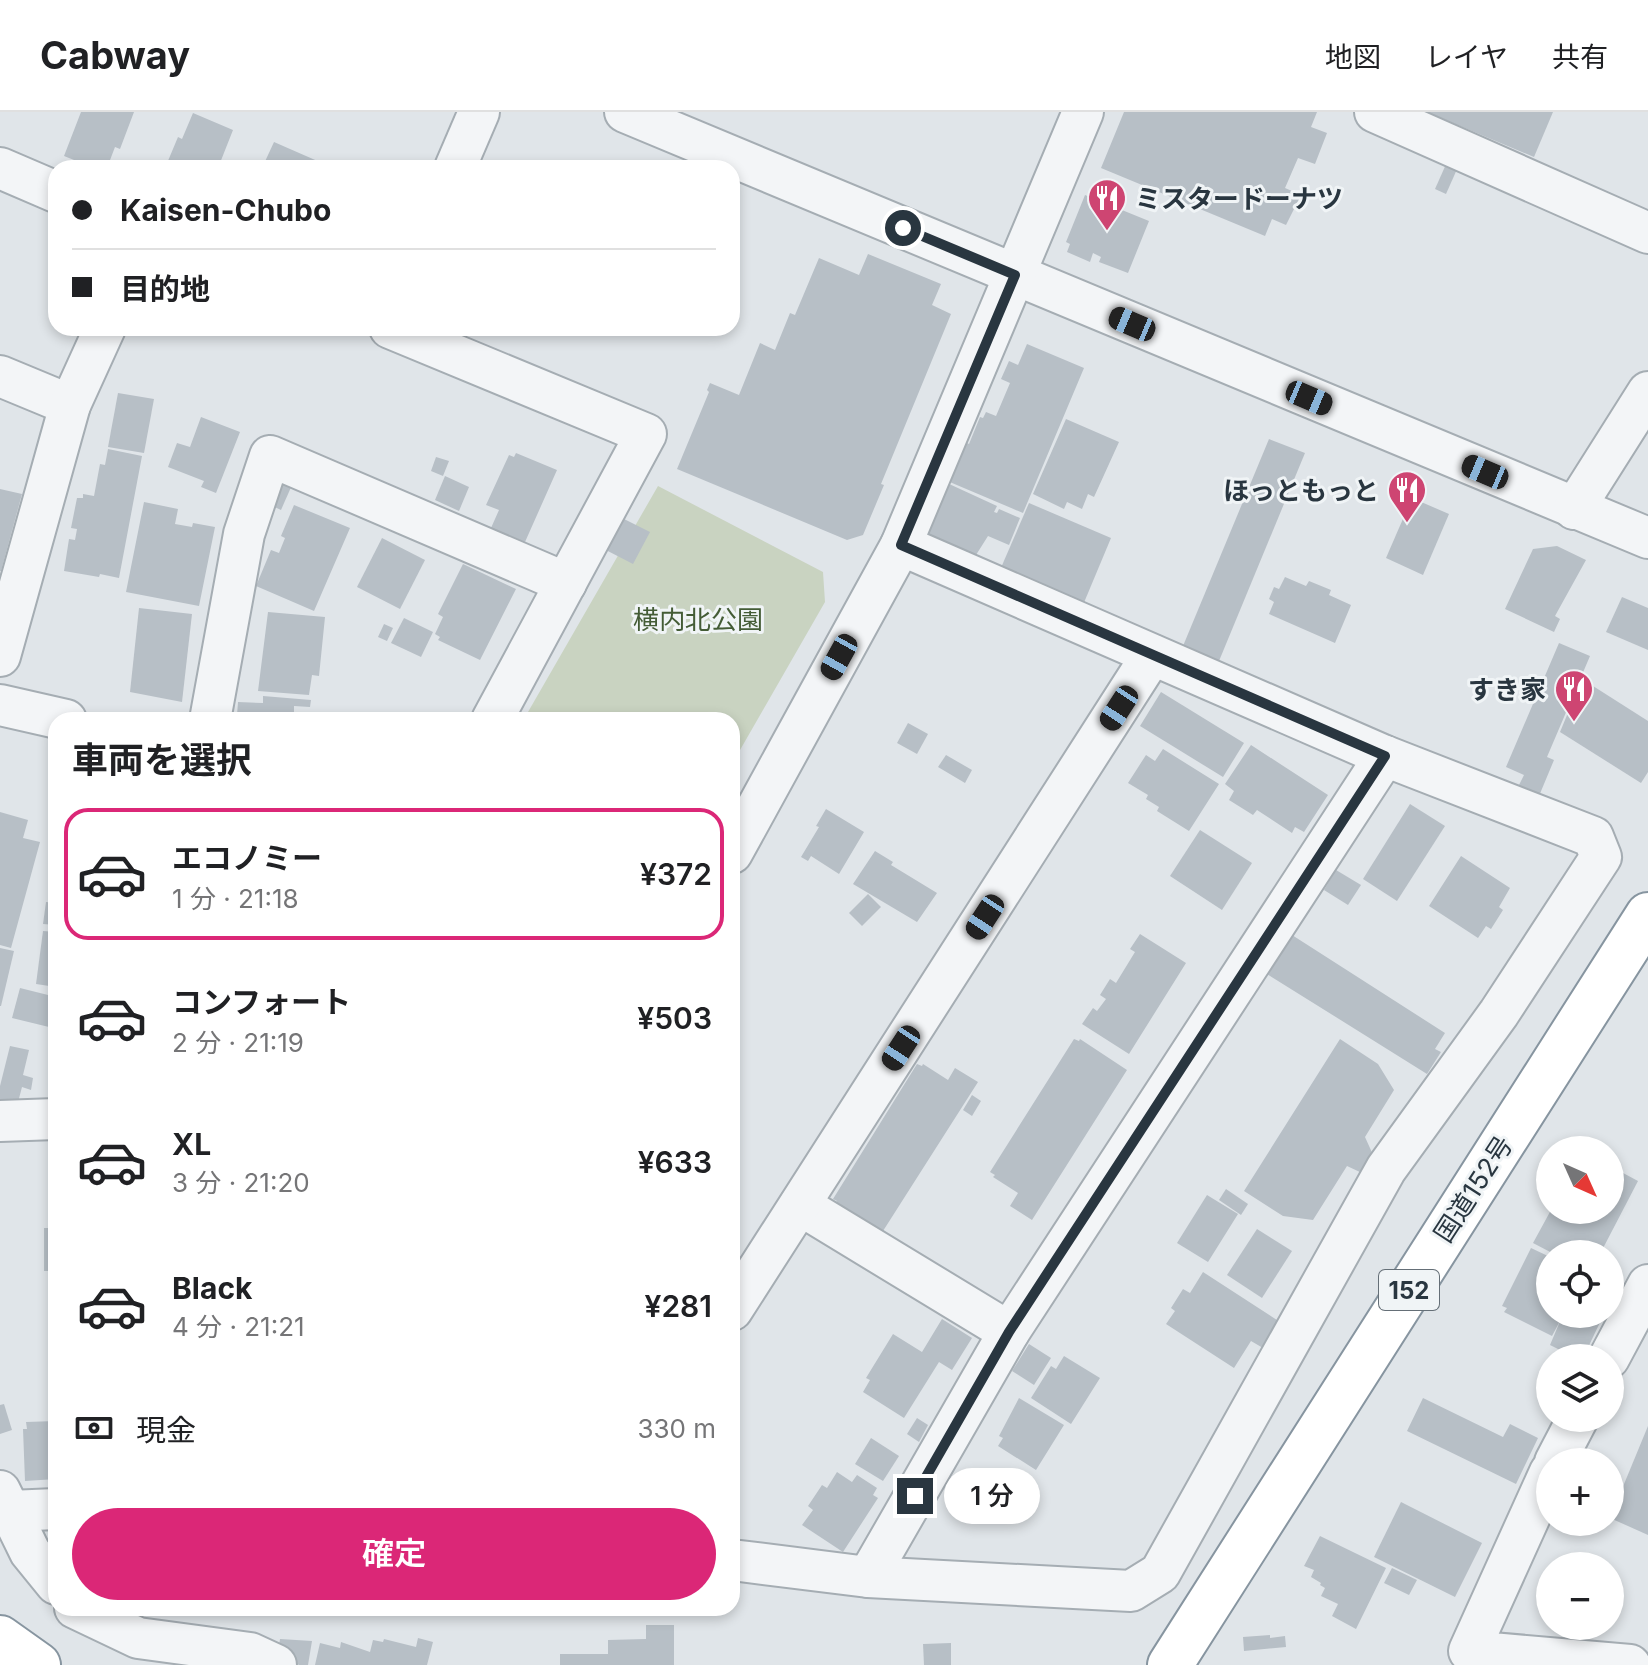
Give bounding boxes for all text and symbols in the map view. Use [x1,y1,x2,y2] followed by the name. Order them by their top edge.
[40,32,190,78] text: Cabway
[1325,40,1381,74] text: 地図
[1425,40,1508,74] text: レイヤ
[1552,40,1608,74] text: 共有
[1086,177,1128,232] restaurant icon: ミスタードーナツ
[1135,183,1343,214] place label: ミスタードーナツ
[120,192,331,228] text: Kaisen-Chubo
[885,210,921,246] route start
[120,271,210,307] text: 目的地
[1105,304,1159,344] car
[1282,378,1336,418] car
[1458,452,1512,492] car
[1386,469,1428,524] restaurant icon: ほっともっと
[1223,475,1379,506] place label: ほっともっと
[633,604,763,635] park label: 横内北公園
[817,630,861,684] car
[1553,668,1595,723] restaurant icon: すき家
[1468,674,1546,705] place label: すき家
[1096,681,1142,735] car
[72,738,252,782] text: 車両を選択
[76,838,148,910] icon: car
[172,840,322,876] text: エコノミー
[640,856,712,892] text: ¥372
[172,883,299,914] text: 1 分 · 21:18
[962,890,1008,944] car
[76,982,148,1054] icon: car
[172,984,351,1020] text: コンフォート
[637,1000,712,1036] text: ¥503
[878,1021,924,1075] car
[172,1027,304,1058] text: 2 分 · 21:19
[76,1126,148,1198] icon: car
[172,1126,211,1162] text: XL
[1427,1130,1519,1248] street label: 国道152号
[1536,1136,1624,1224] north arrow
[1536,1136,1624,1640] map controls
[638,1144,712,1180] text: ¥633
[172,1167,310,1198] text: 3 分 · 21:20
[1536,1240,1624,1328] button: locate
[76,1270,148,1342] icon: car
[172,1270,252,1306] text: Black
[1379,1270,1439,1310] road number: 152
[645,1288,712,1324] text: ¥281
[172,1311,305,1342] text: 4 分 · 21:21
[1536,1344,1624,1432] button: layers
[72,1406,116,1450] icon: cash
[136,1412,196,1448] text: 現金
[637,1413,716,1444] text: 330 m
[1536,1448,1624,1536] button: +
[943,1468,1039,1524] callout: 1 分
[897,1478,933,1514] route end
[970,1480,1014,1511] text: 1 分
[72,1508,716,1600] button: 確定
[1536,1552,1624,1640] button: −

